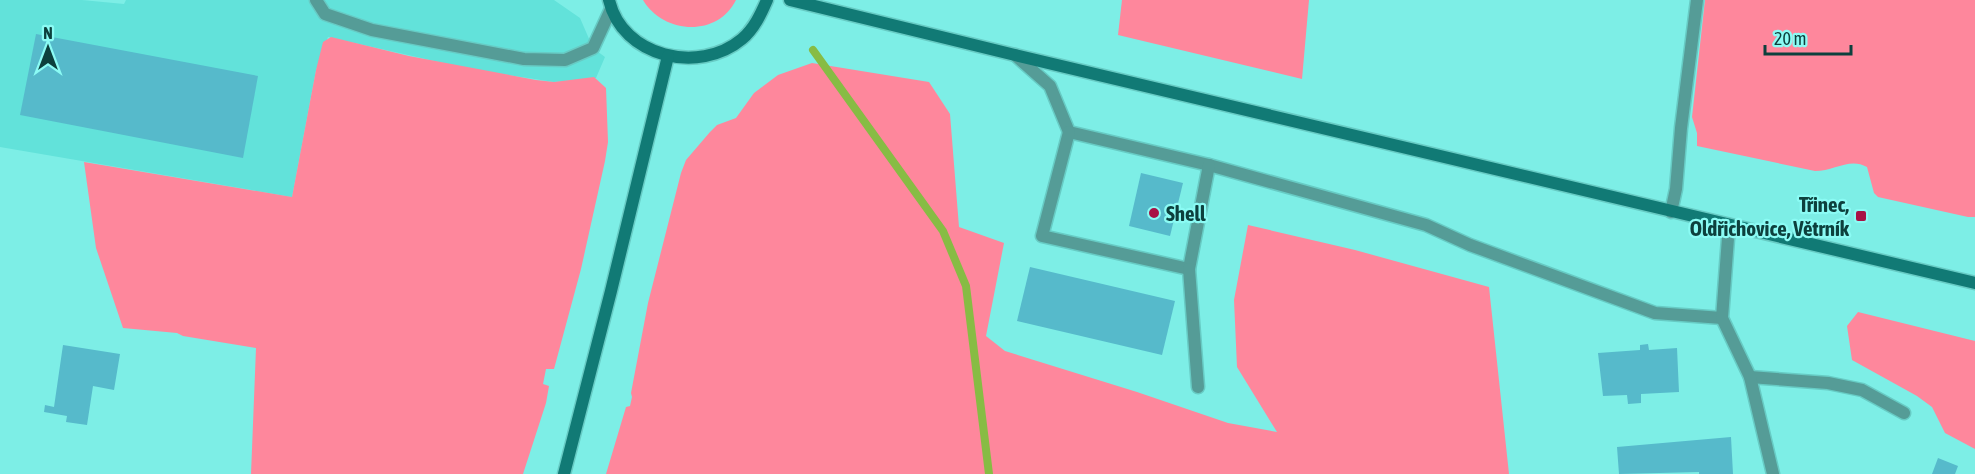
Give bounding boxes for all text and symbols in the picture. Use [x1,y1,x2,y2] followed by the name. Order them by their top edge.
[18,18,78,78] north arrow
[1765,18,1850,56] scale bar
[43,24,53,42] text: N
[1774,28,1806,49] text: 20 m
[1690,192,1850,240] place label: Třinec, Oldřichovice, Větrník
[1166,201,1206,225] place label: Shell
[1147,206,1161,220] marker: Shell
[1854,209,1868,223] marker: Třinec, Oldřichovice, Větrník

